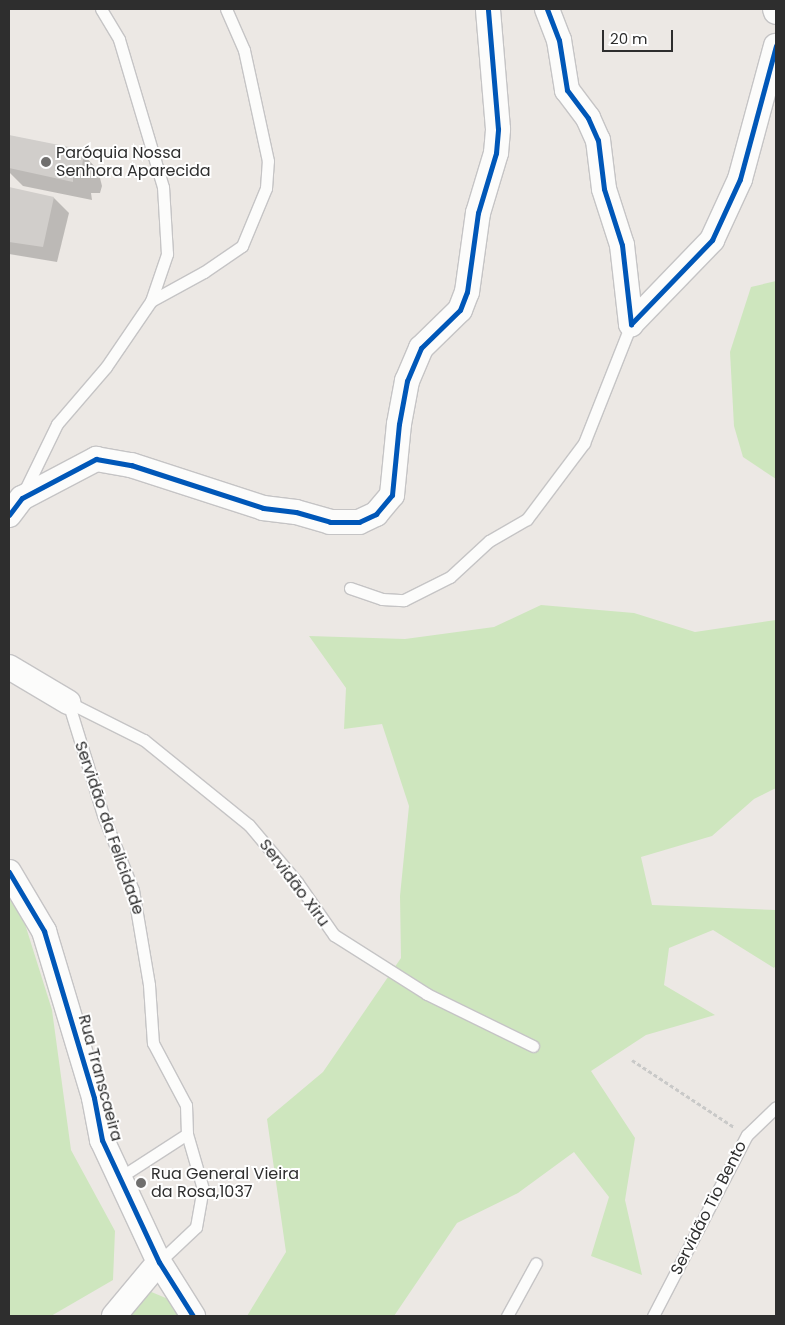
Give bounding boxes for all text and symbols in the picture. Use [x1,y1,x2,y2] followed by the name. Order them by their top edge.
[605,20,676,52] scale bar
[610,28,648,49] text: 20 m
[56,143,211,181] place label: Paróquia Nossa Senhora Aparecida
[40,156,52,168] marker: Paróquia Nossa Senhora Aparecida
[70,739,148,917] street label: Servidão da Felicidade
[255,836,333,930] street label: Servidão Xiru
[74,1013,126,1143] street label: Rua Transcaeira
[667,1138,751,1278] street label: Servidão Tio Bento
[151,1164,299,1202] place label: Rua General Vieira da Rosa,1037
[135,1177,147,1189] marker: Rua General Vieira da Rosa,1037

